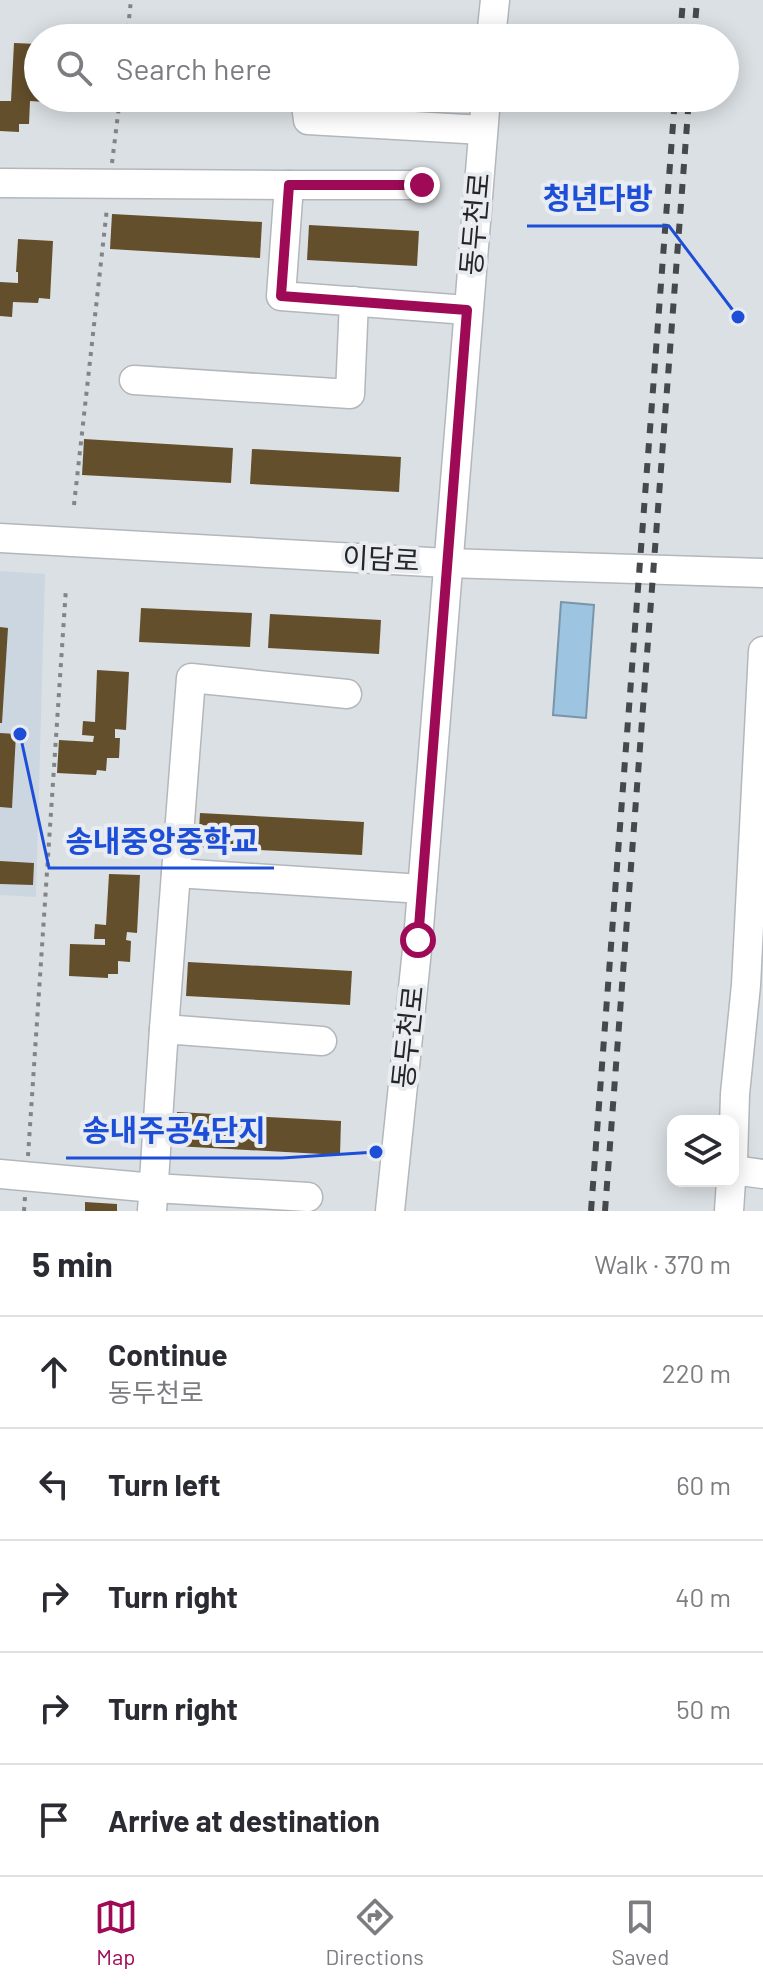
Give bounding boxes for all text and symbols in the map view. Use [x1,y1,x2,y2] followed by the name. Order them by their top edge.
[24,24,739,112] search box
[52,46,96,90] icon: search
[116,50,272,86] text: Search here
[404,167,440,203] route end
[453,171,495,277] street label: 동두천로
[527,172,669,226] callout: 청년다방
[543,179,653,215] text: 청년다방
[342,539,421,577] street label: 이담로
[49,814,274,868] callout: 송내중앙중학교
[65,822,259,858] text: 송내중앙중학교
[400,922,436,958] route start
[385,984,429,1090] street label: 동두천로
[66,1104,282,1158] callout: 송내주공4단지
[82,1111,266,1147] text: 송내주공4단지
[667,1115,739,1187] map controls
[667,1115,739,1187] button: layers
[32,1243,113,1284] text: 5 min
[594,1248,731,1279] text: Walk · 370 m
[108,1336,228,1372] text: Continue
[32,1350,76,1394] icon: ahead
[662,1357,731,1388] text: 220 m
[108,1376,204,1407] text: 동두천로
[32,1462,76,1506] icon: left
[108,1466,221,1502] text: Turn left
[676,1469,731,1500] text: 60 m
[32,1574,76,1618] icon: right
[108,1578,238,1614] text: Turn right
[675,1581,731,1612] text: 40 m
[32,1686,76,1730] icon: right
[108,1690,238,1726] text: Turn right
[676,1693,731,1724] text: 50 m
[32,1798,76,1842] icon: arrive
[108,1802,380,1838] text: Arrive at destination
[94,1895,138,1969] tab: Map
[325,1895,424,1969] tab: Directions
[611,1895,669,1969] tab: Saved

